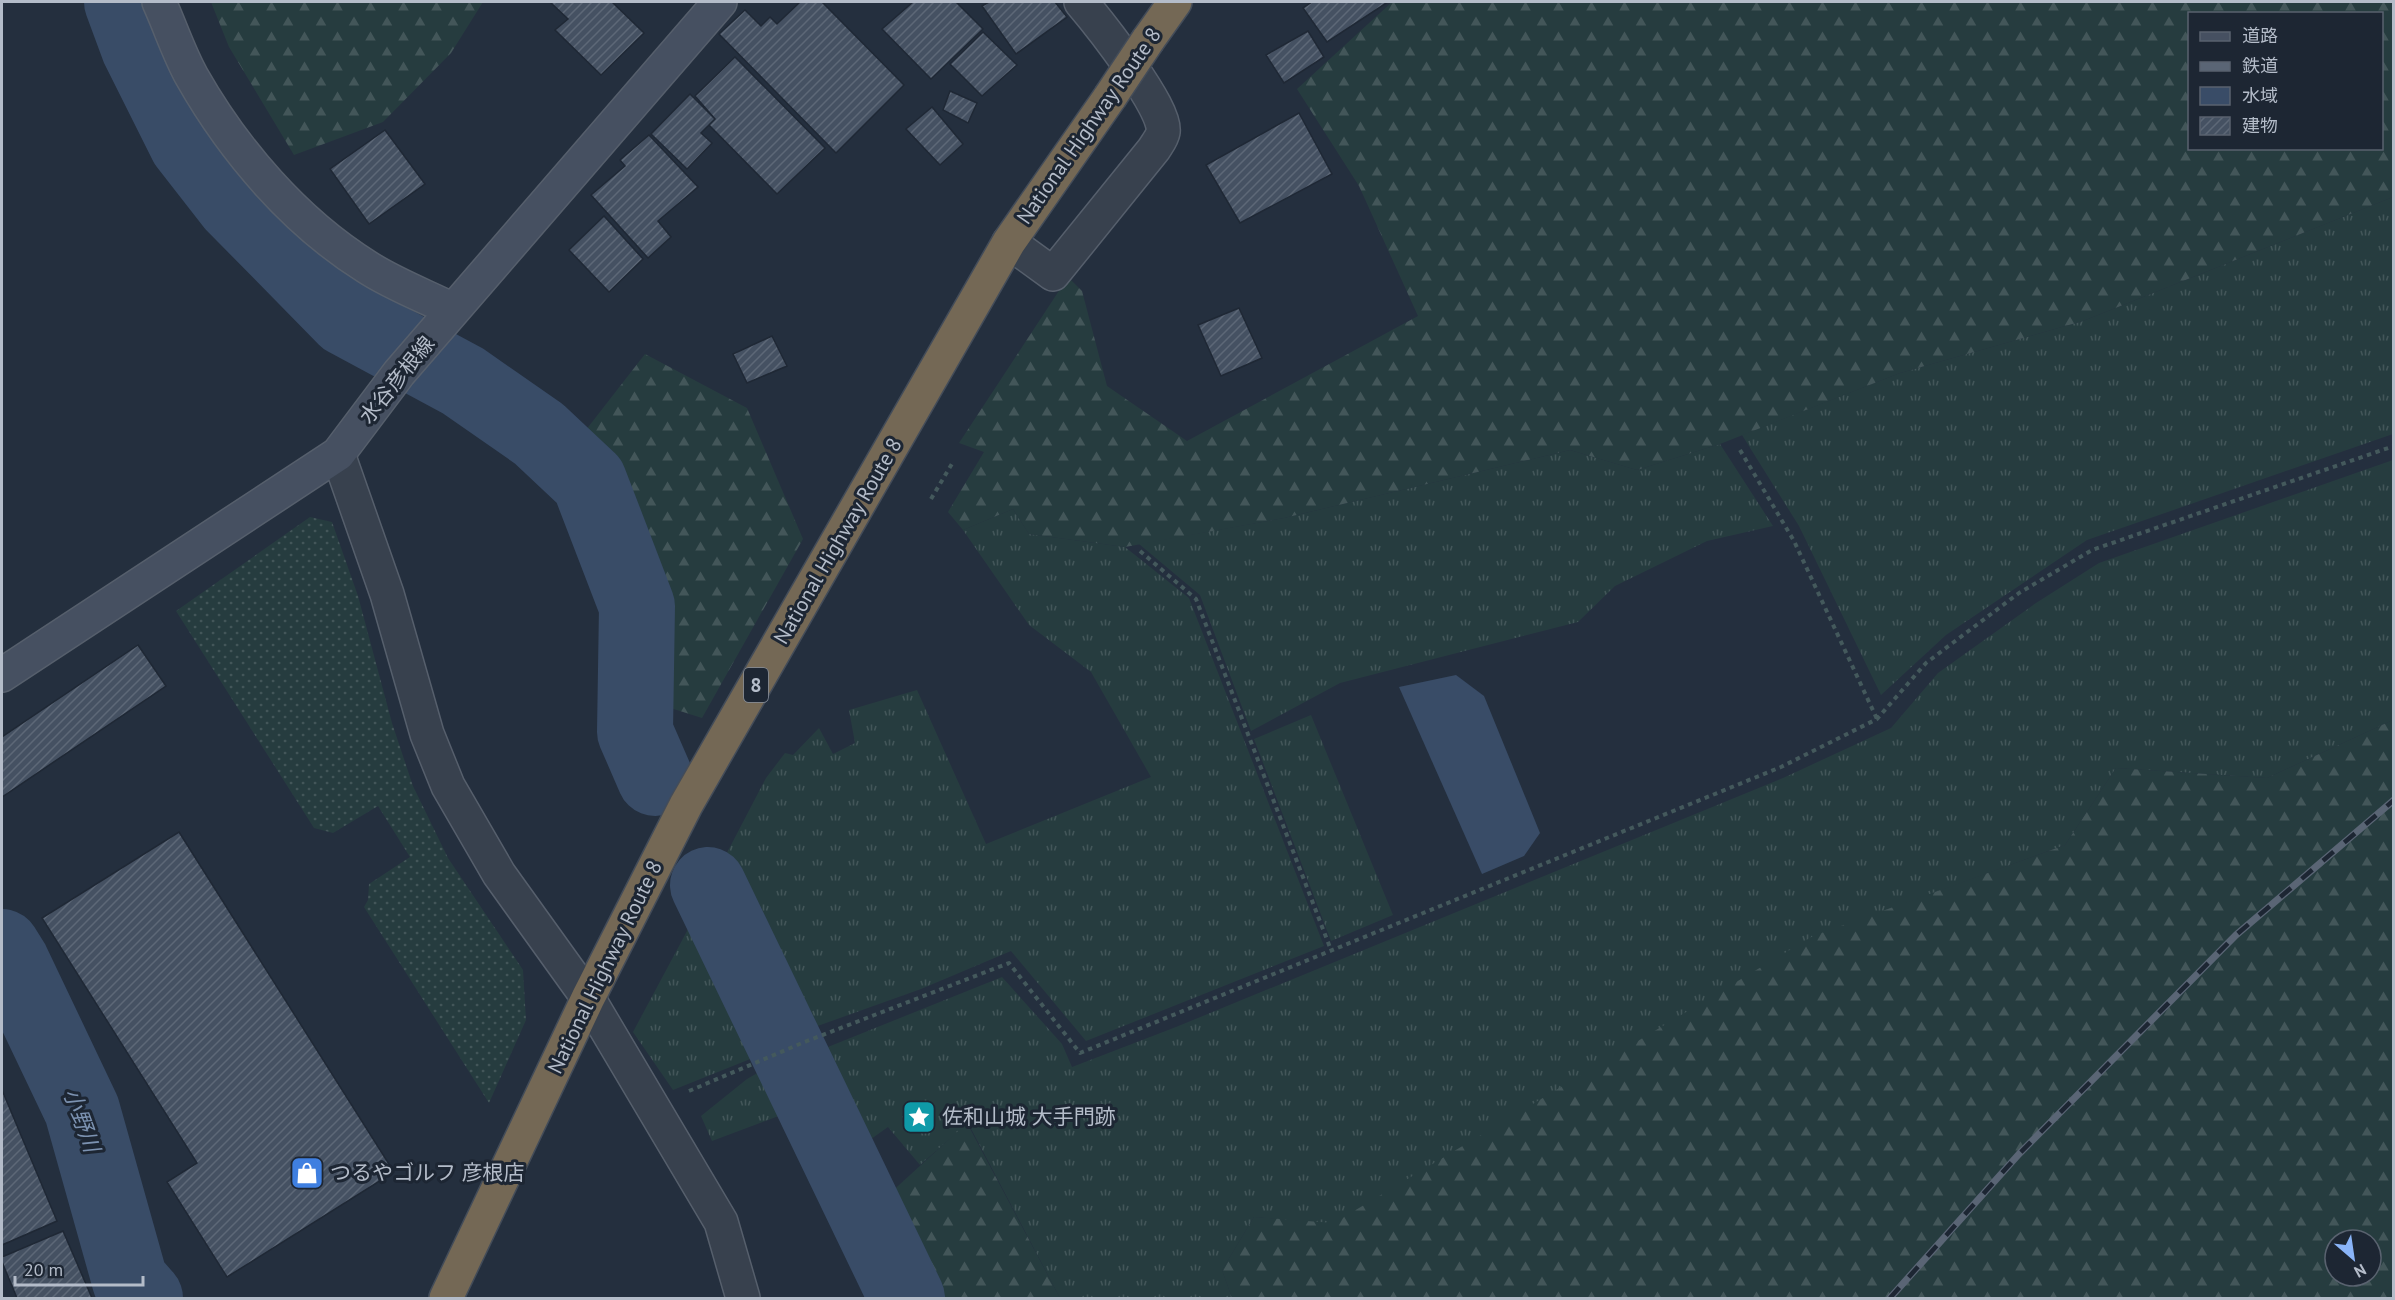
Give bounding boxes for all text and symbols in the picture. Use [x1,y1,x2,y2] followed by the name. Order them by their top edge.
[2188,12,2383,150] legend
[1010,22,1167,229] street label: National Highway Route 8
[2242,24,2278,47] text: 道路
[2242,54,2278,77] text: 鉄道
[2242,84,2278,107] text: 水域
[2242,114,2278,137] text: 建物
[353,330,440,429] street label: 水谷彦根線
[767,433,908,649] street label: National Highway Route 8
[744,668,768,702] road number: 8
[541,856,668,1078] street label: National Highway Route 8
[58,1084,107,1158] water label: 小野川
[901,1099,937,1135] place icon: 佐和山城 大手門跡
[942,1103,1116,1130] place label: 佐和山城 大手門跡
[289,1155,325,1191] shop icon: つるやゴルフ 彦根店
[330,1159,525,1186] place label: つるやゴルフ 彦根店
[2323,1228,2383,1288] north arrow
[15,1249,142,1287] scale bar
[24,1258,63,1281] text: 20 m
[2351,1260,2370,1282] text: N

